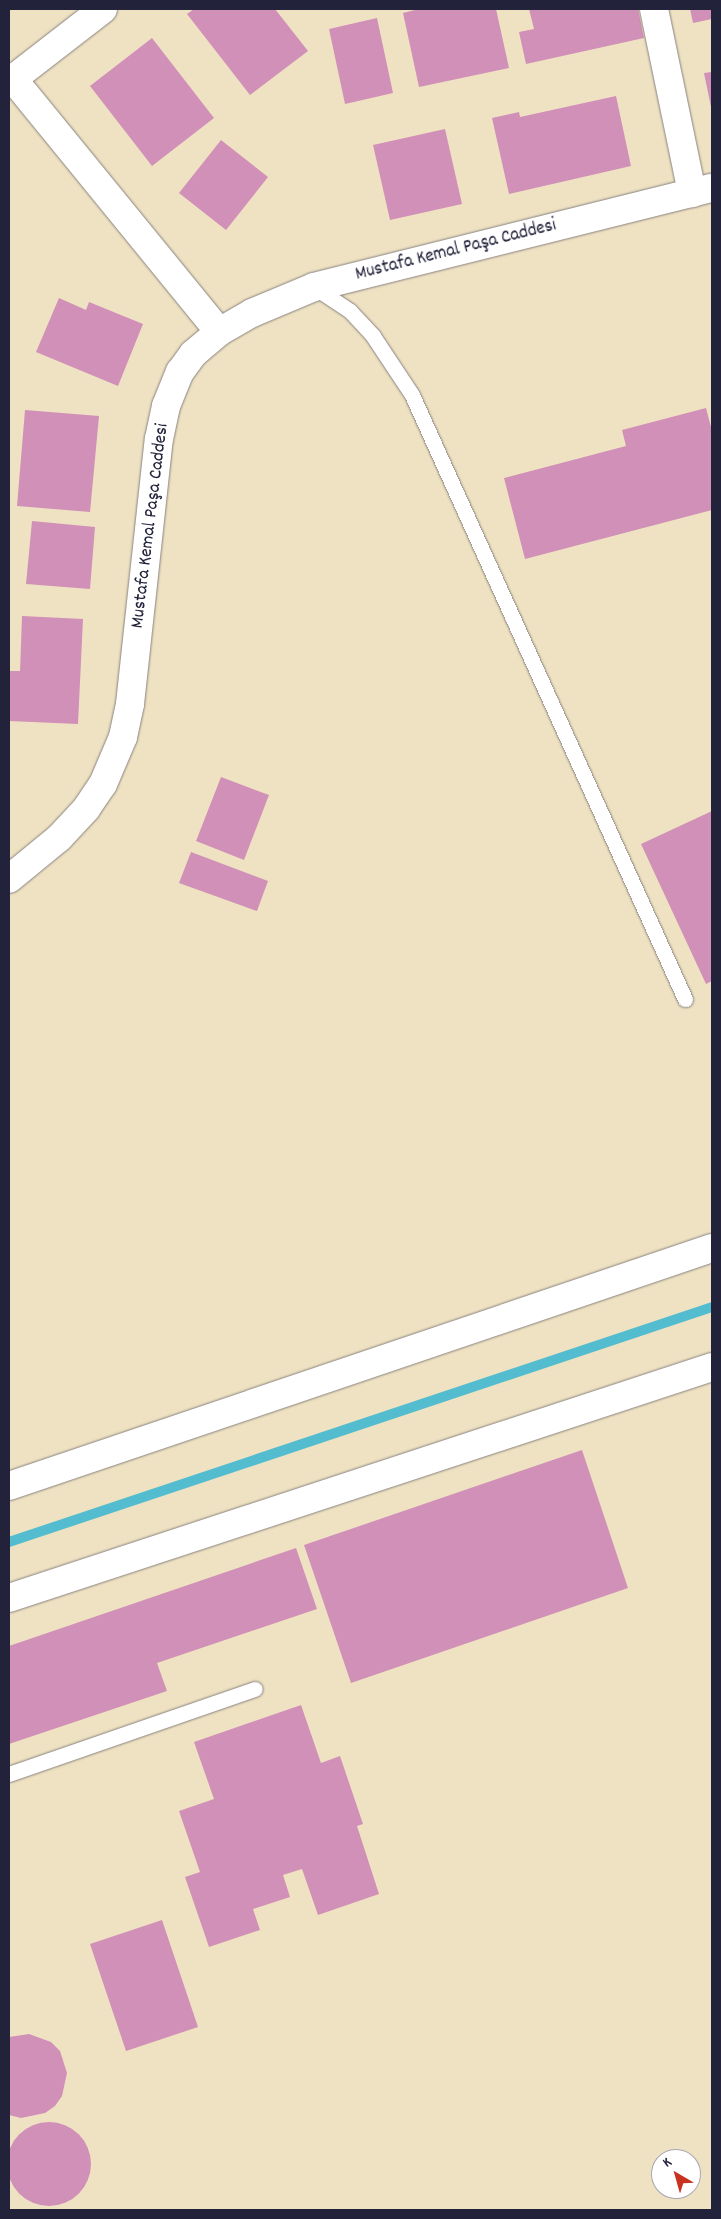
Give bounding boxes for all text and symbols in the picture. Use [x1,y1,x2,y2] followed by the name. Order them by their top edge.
[353,215,559,287] street label: Mustafa Kemal Paşa Caddesi
[127,422,175,630] street label: Mustafa Kemal Paşa Caddesi
[651,2149,701,2199] north arrow
[659,2153,676,2173] text: K

